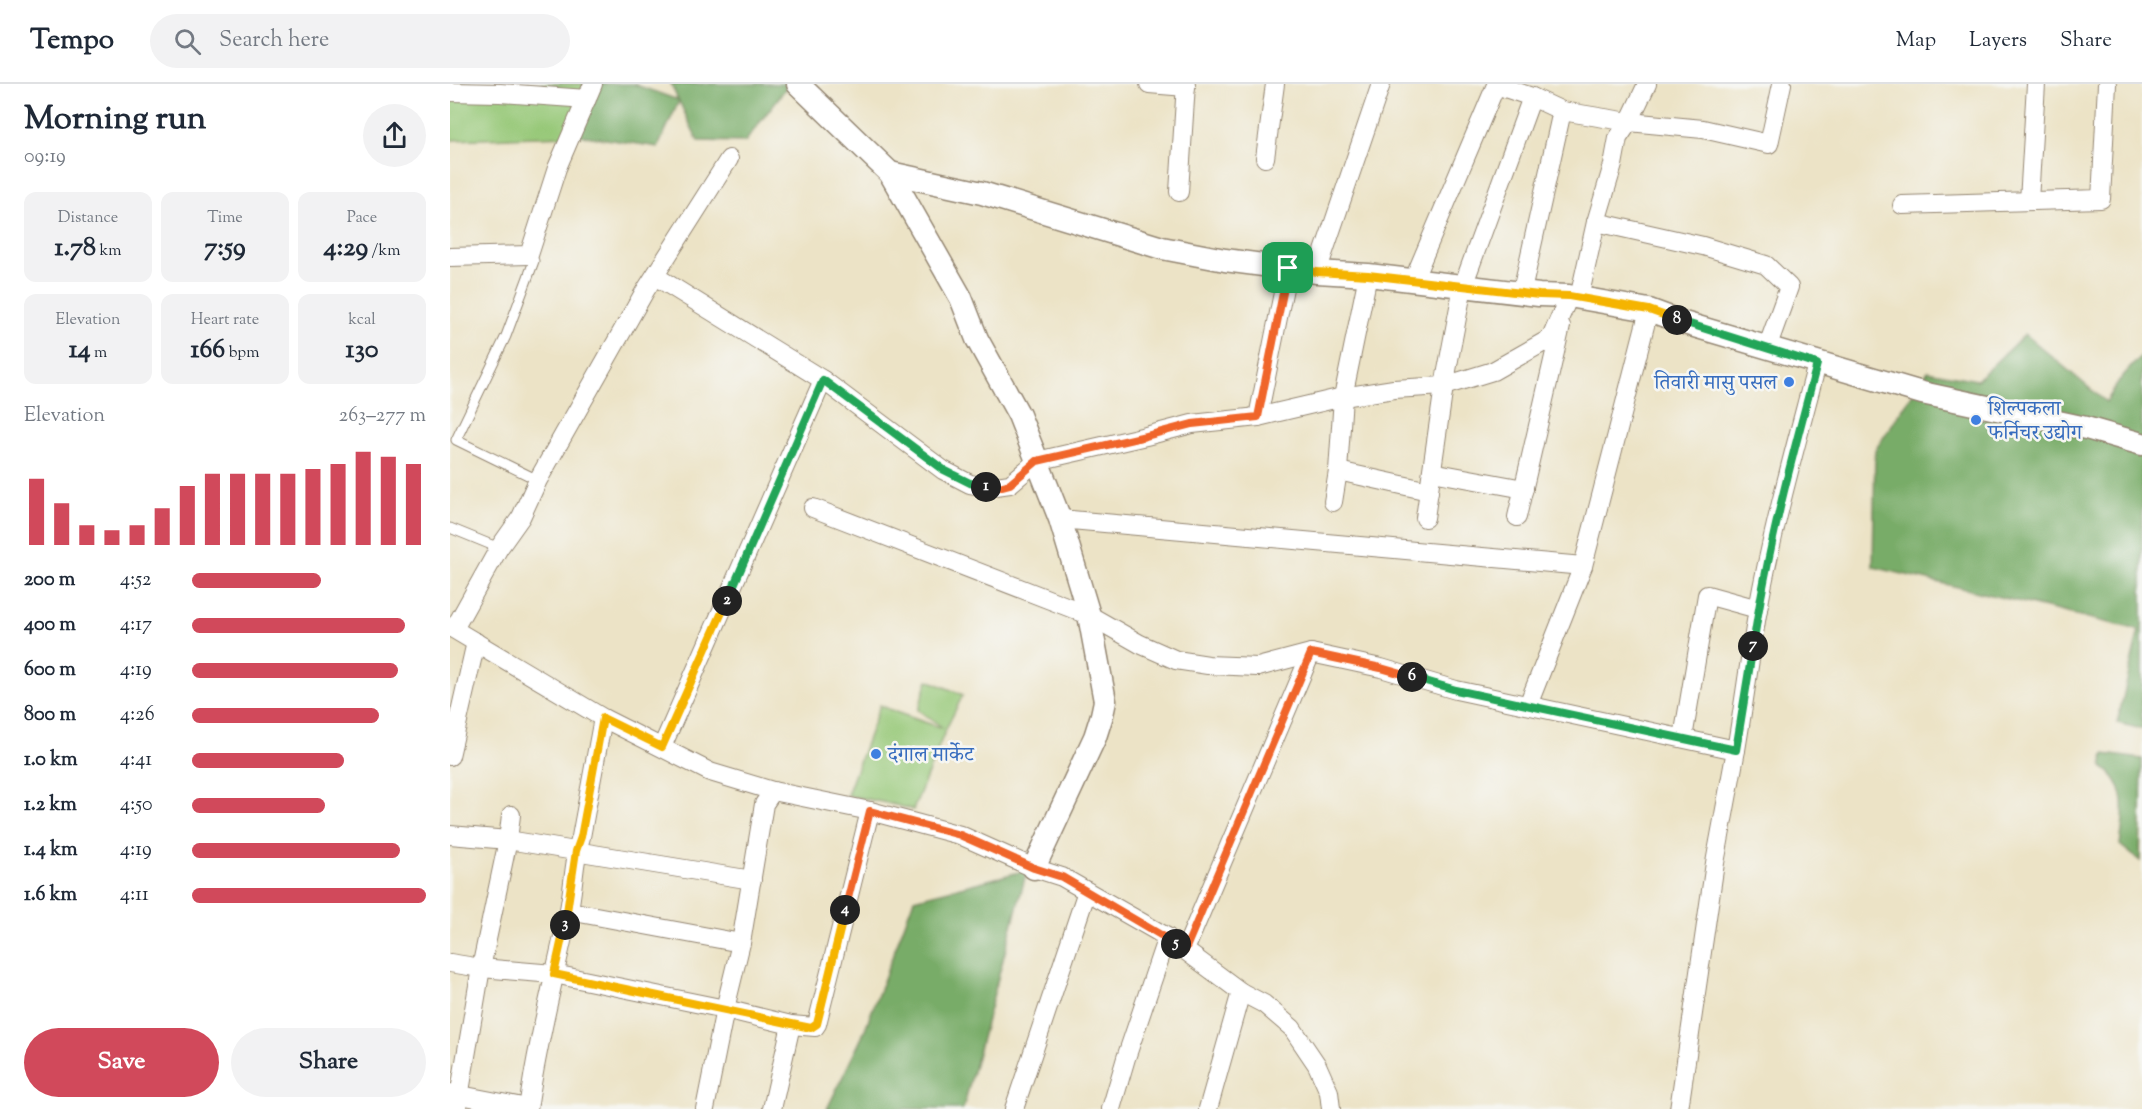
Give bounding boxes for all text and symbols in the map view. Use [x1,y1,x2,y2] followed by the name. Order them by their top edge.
[150,14,570,68] search box
[30,21,114,61] text: Tempo
[171,25,204,58] icon: search
[219,25,329,57] text: Search here
[1896,26,1936,56] text: Map
[1969,26,2027,56] text: Layers
[2060,26,2112,56] text: Share
[24,96,206,144] text: Morning run
[363,104,426,167] button: share
[24,143,66,172] text: 09:19
[58,207,118,230] text: Distance
[207,207,243,230] text: Time
[347,207,377,230] text: Pace
[55,230,96,267] text: 1.78
[204,230,246,267] text: 7:59
[323,230,368,267] text: 4:29
[96,240,121,263] text: km
[368,240,401,263] text: /km
[1262,242,1313,293] pin
[1271,251,1304,284] icon: arrive
[1662,305,1692,335] pin: 8
[1673,308,1681,331] text: 8
[56,309,120,332] text: Elevation
[191,309,259,332] text: Heart rate
[348,309,376,332] text: kcal
[69,332,91,369] text: 14
[191,332,225,369] text: 166
[346,332,378,369] text: 130
[91,342,107,365] text: m
[225,342,259,365] text: bpm
[1653,369,1778,399] place label: तिवारी मासु पसल
[1782,375,1796,389] marker: तिवारी मासु पसल
[1987,395,2083,449] place label: शिल्पकला फर्निचर उद्योग
[24,402,105,431] text: Elevation
[339,402,426,431] text: 263–277 m
[1969,413,1983,427] marker: शिल्पकला फर्निचर उद्योग
[971,472,1001,502] pin: 1
[983,475,989,498] text: 1
[24,566,75,595] text: 200 m
[120,566,151,595] text: 4:52
[712,586,742,616] pin: 2
[723,589,731,612] text: 2
[24,611,76,640] text: 400 m
[120,611,152,640] text: 4:17
[1738,631,1768,661] pin: 7
[1749,634,1757,657] text: 7
[24,656,76,685] text: 600 m
[120,656,152,685] text: 4:19
[1397,662,1427,692] pin: 6
[1408,665,1416,688] text: 6
[24,701,76,730] text: 800 m
[120,701,155,730] text: 4:26
[887,741,975,771] place label: दंगाल मार्केट
[24,746,78,775] text: 1.0 km
[120,746,152,775] text: 4:41
[869,747,883,761] marker: दंगाल मार्केट
[24,791,77,820] text: 1.2 km
[120,791,153,820] text: 4:50
[24,836,78,865] text: 1.4 km
[120,836,152,865] text: 4:19
[24,881,77,910] text: 1.6 km
[120,881,149,910] text: 4:11
[830,895,860,925] pin: 4
[841,898,849,921] text: 4
[550,910,580,940] pin: 3
[562,913,568,936] text: 3
[1161,929,1191,959] pin: 5
[1173,932,1179,955] text: 5
[24,1028,219,1097] button: Save
[231,1028,426,1097] button: Share

